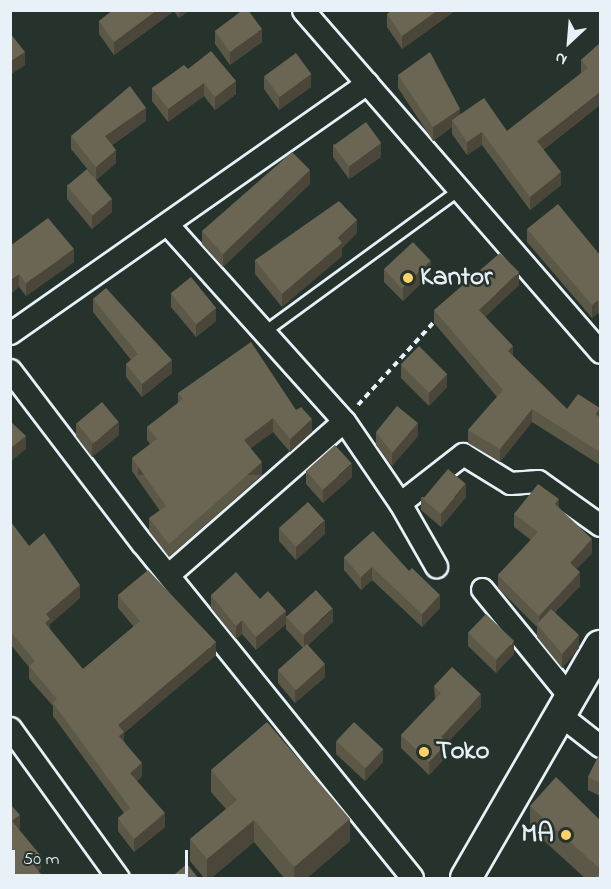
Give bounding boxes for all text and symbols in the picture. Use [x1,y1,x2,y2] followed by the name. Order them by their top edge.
[539,12,599,72] north arrow
[551,45,571,71] text: N
[420,262,492,294] place label: Kantor
[401,271,415,285] marker: Kantor
[436,736,489,768] place label: Toko
[417,745,431,759] marker: Toko
[521,819,554,851] place label: MA
[559,828,573,842] marker: MA
[15,838,190,876] scale bar
[23,847,60,873] text: 50 m

